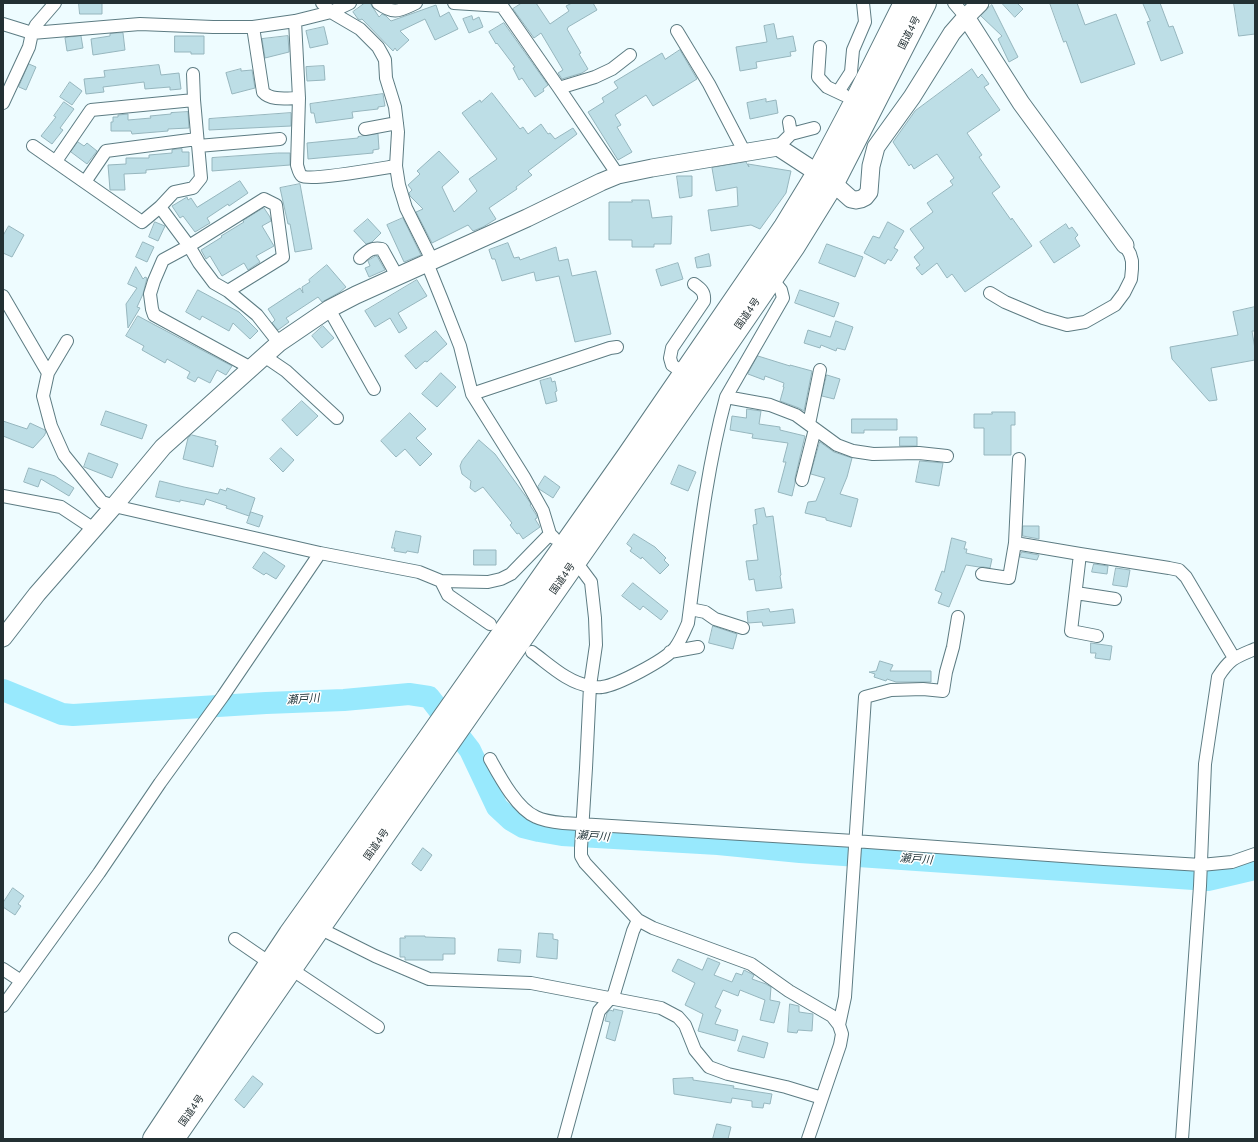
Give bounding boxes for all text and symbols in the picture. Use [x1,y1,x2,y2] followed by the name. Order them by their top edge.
[896,14,924,52] street label: 国道4号
[733,296,763,332] street label: 国道4号
[548,561,578,597] street label: 国道4号
[286,692,320,708] water label: 瀬戸川
[362,827,392,863] street label: 国道4号
[576,829,610,845] water label: 瀬戸川
[899,852,933,868] water label: 瀬戸川
[177,1093,207,1129] street label: 国道4号

